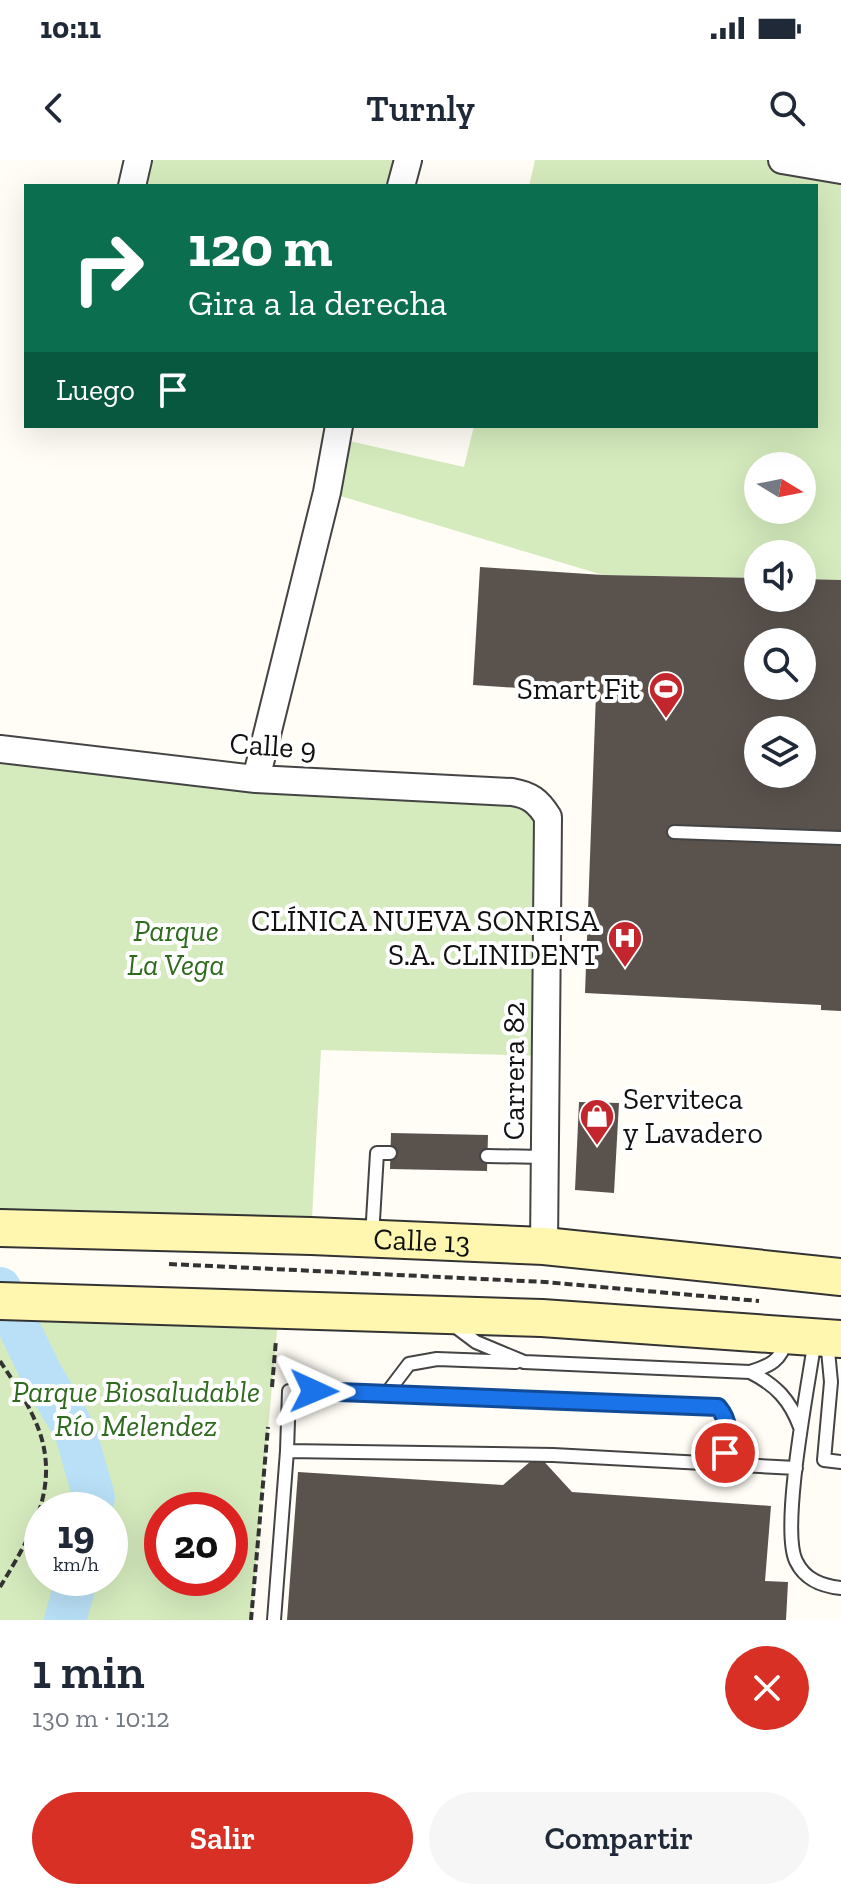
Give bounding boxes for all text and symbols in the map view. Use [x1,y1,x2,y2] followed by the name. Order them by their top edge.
[40,10,101,46] text: 10:11
[32,86,76,130] icon: back
[765,86,809,130] icon: search
[366,87,475,130] text: Turnly
[188,213,332,280] text: 120 m
[56,216,160,320] icon: right
[188,281,447,324] text: Gira a la derecha
[151,368,195,412] icon: arrive
[56,372,135,408] text: Luego
[744,452,816,524] north arrow
[744,452,816,788] map controls
[744,540,816,612] button: sound
[744,628,816,700] button: search
[647,670,685,720] sports icon: Smart Fit
[517,671,640,707] place label: Smart Fit
[744,716,816,788] button: layers
[229,725,317,767] street label: Calle 9
[251,903,600,973] place label: CLÍNICA NUEVA SONRISA S.A. CLINIDENT
[127,913,225,983] park label: Parque La Vega
[606,919,644,969] hospital icon: CLÍNICA NUEVA SONRISA S.A. CLINIDENT
[496,1002,532,1140] street label: Carrera 82
[623,1081,763,1151] place label: Serviteca y Lavadero
[578,1097,616,1147] shop icon: Serviteca y Lavadero
[373,1221,471,1261] street label: Calle 13
[272,1349,356,1433] position arrow
[12,1374,260,1444] park label: Parque Biosaludable Río Melendez
[691,1419,759,1487] pin
[703,1431,747,1475] icon: arrive
[144,1492,248,1596] speed limit sign: 20
[57,1510,95,1558] text: 19
[53,1552,99,1576] text: km/h
[32,1643,145,1700] text: 1 min
[725,1646,809,1730] button: close
[32,1702,170,1734] text: 130 m · 10:12
[32,1792,413,1884] button: Salir
[429,1792,809,1884] button: Compartir

